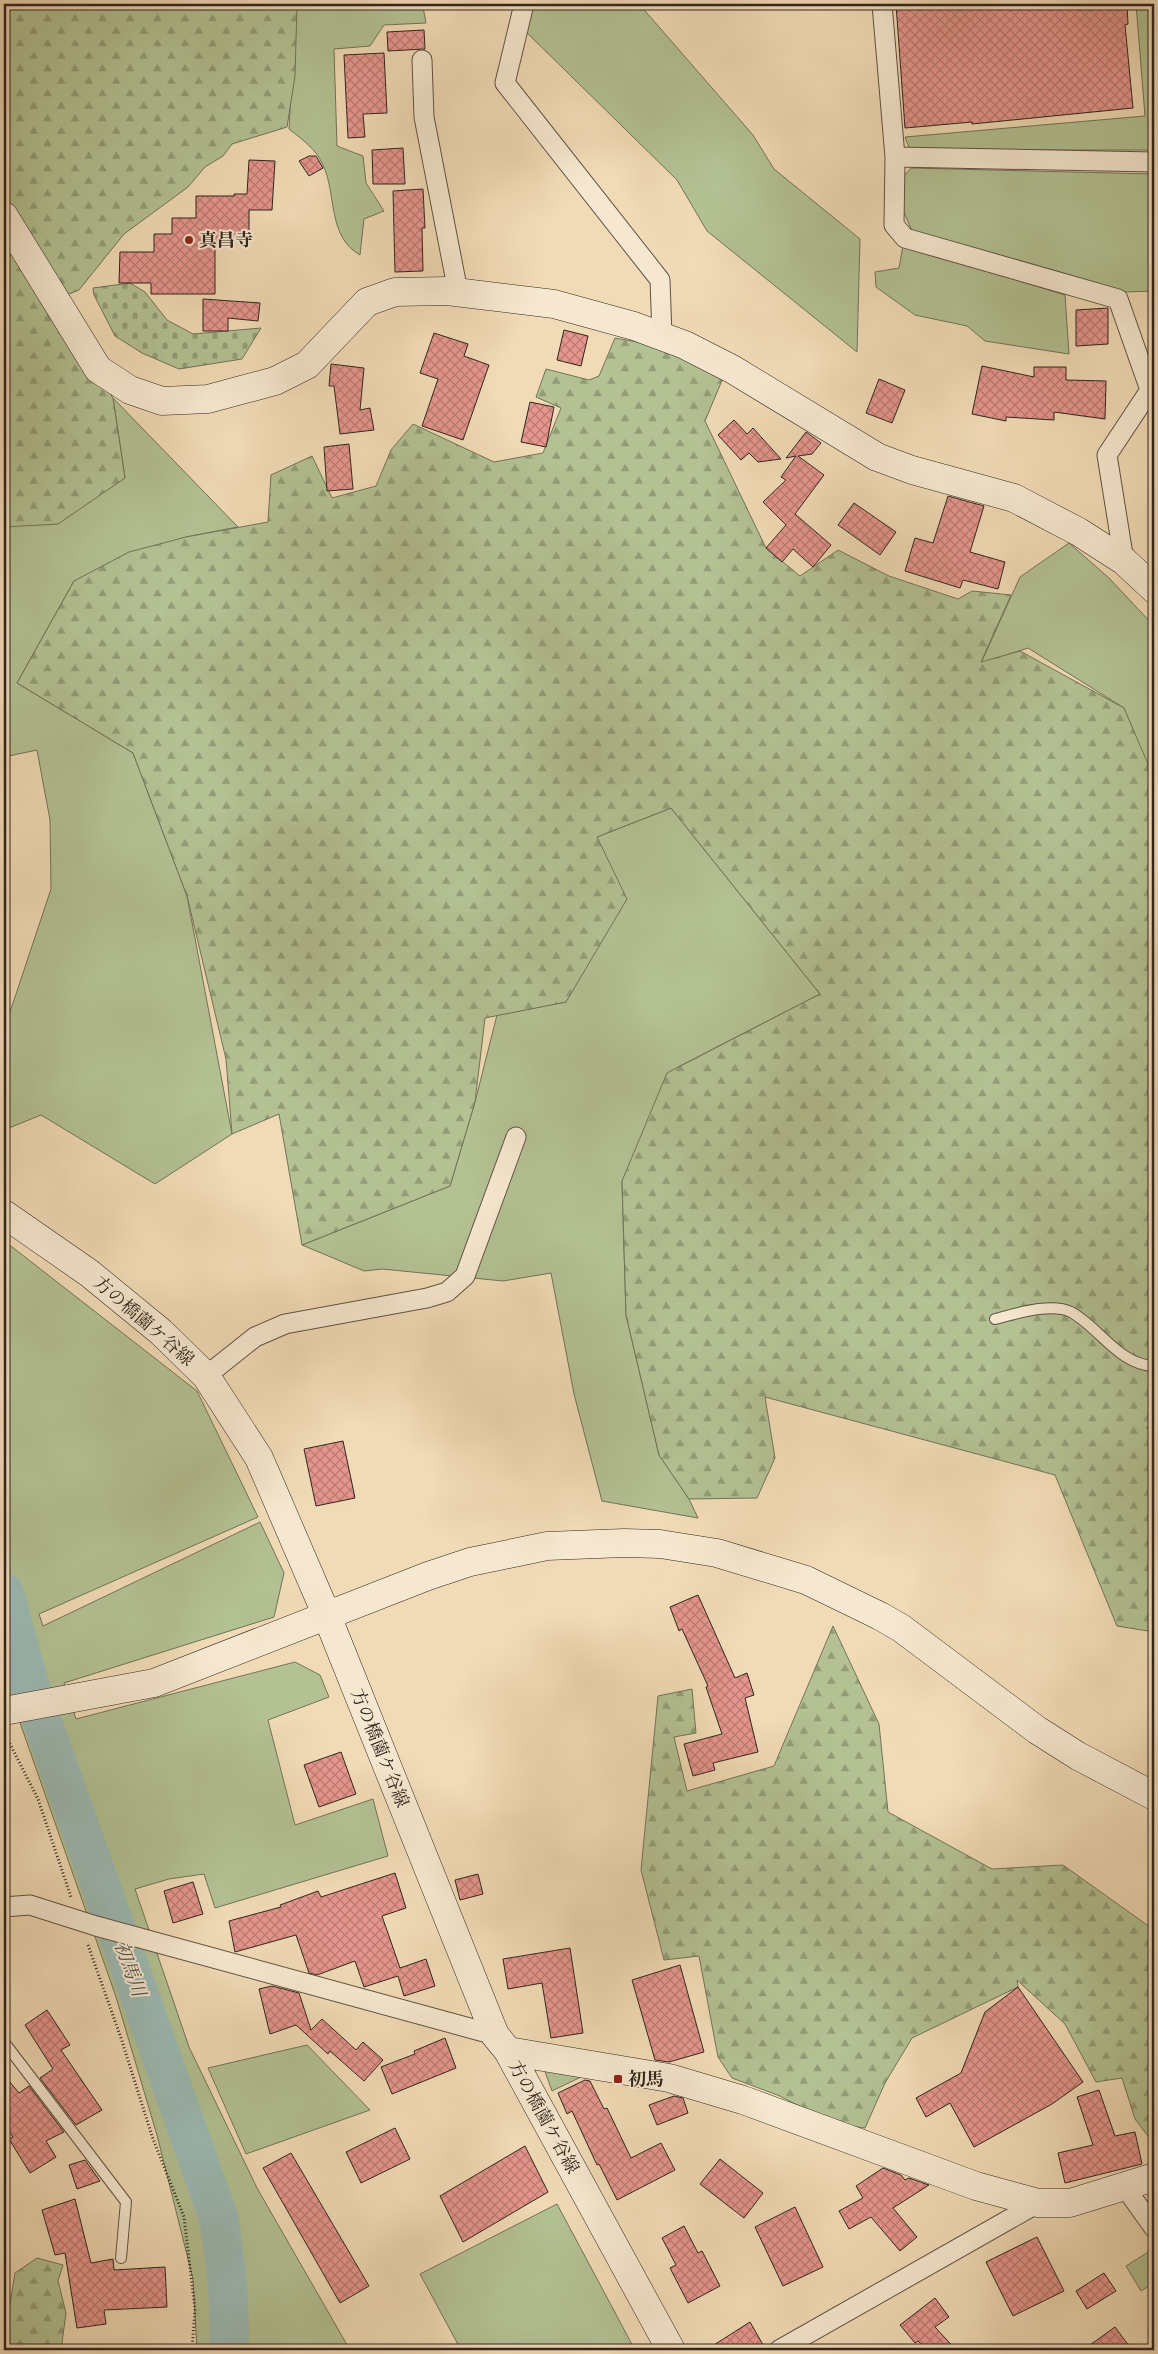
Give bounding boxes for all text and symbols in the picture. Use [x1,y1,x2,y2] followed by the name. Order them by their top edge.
[199,228,253,252] place label: 真昌寺
[183,234,195,246] marker: 真昌寺
[89,1271,199,1371] street label: 方の橋薗ケ谷線
[345,1685,415,1811] street label: 方の橋薗ケ谷線
[108,1938,153,2002] water label: 初馬川
[503,2056,585,2178] street label: 方の橋薗ケ谷線
[628,2067,664,2091] place label: 初馬
[612,2073,624,2085] marker: 初馬

